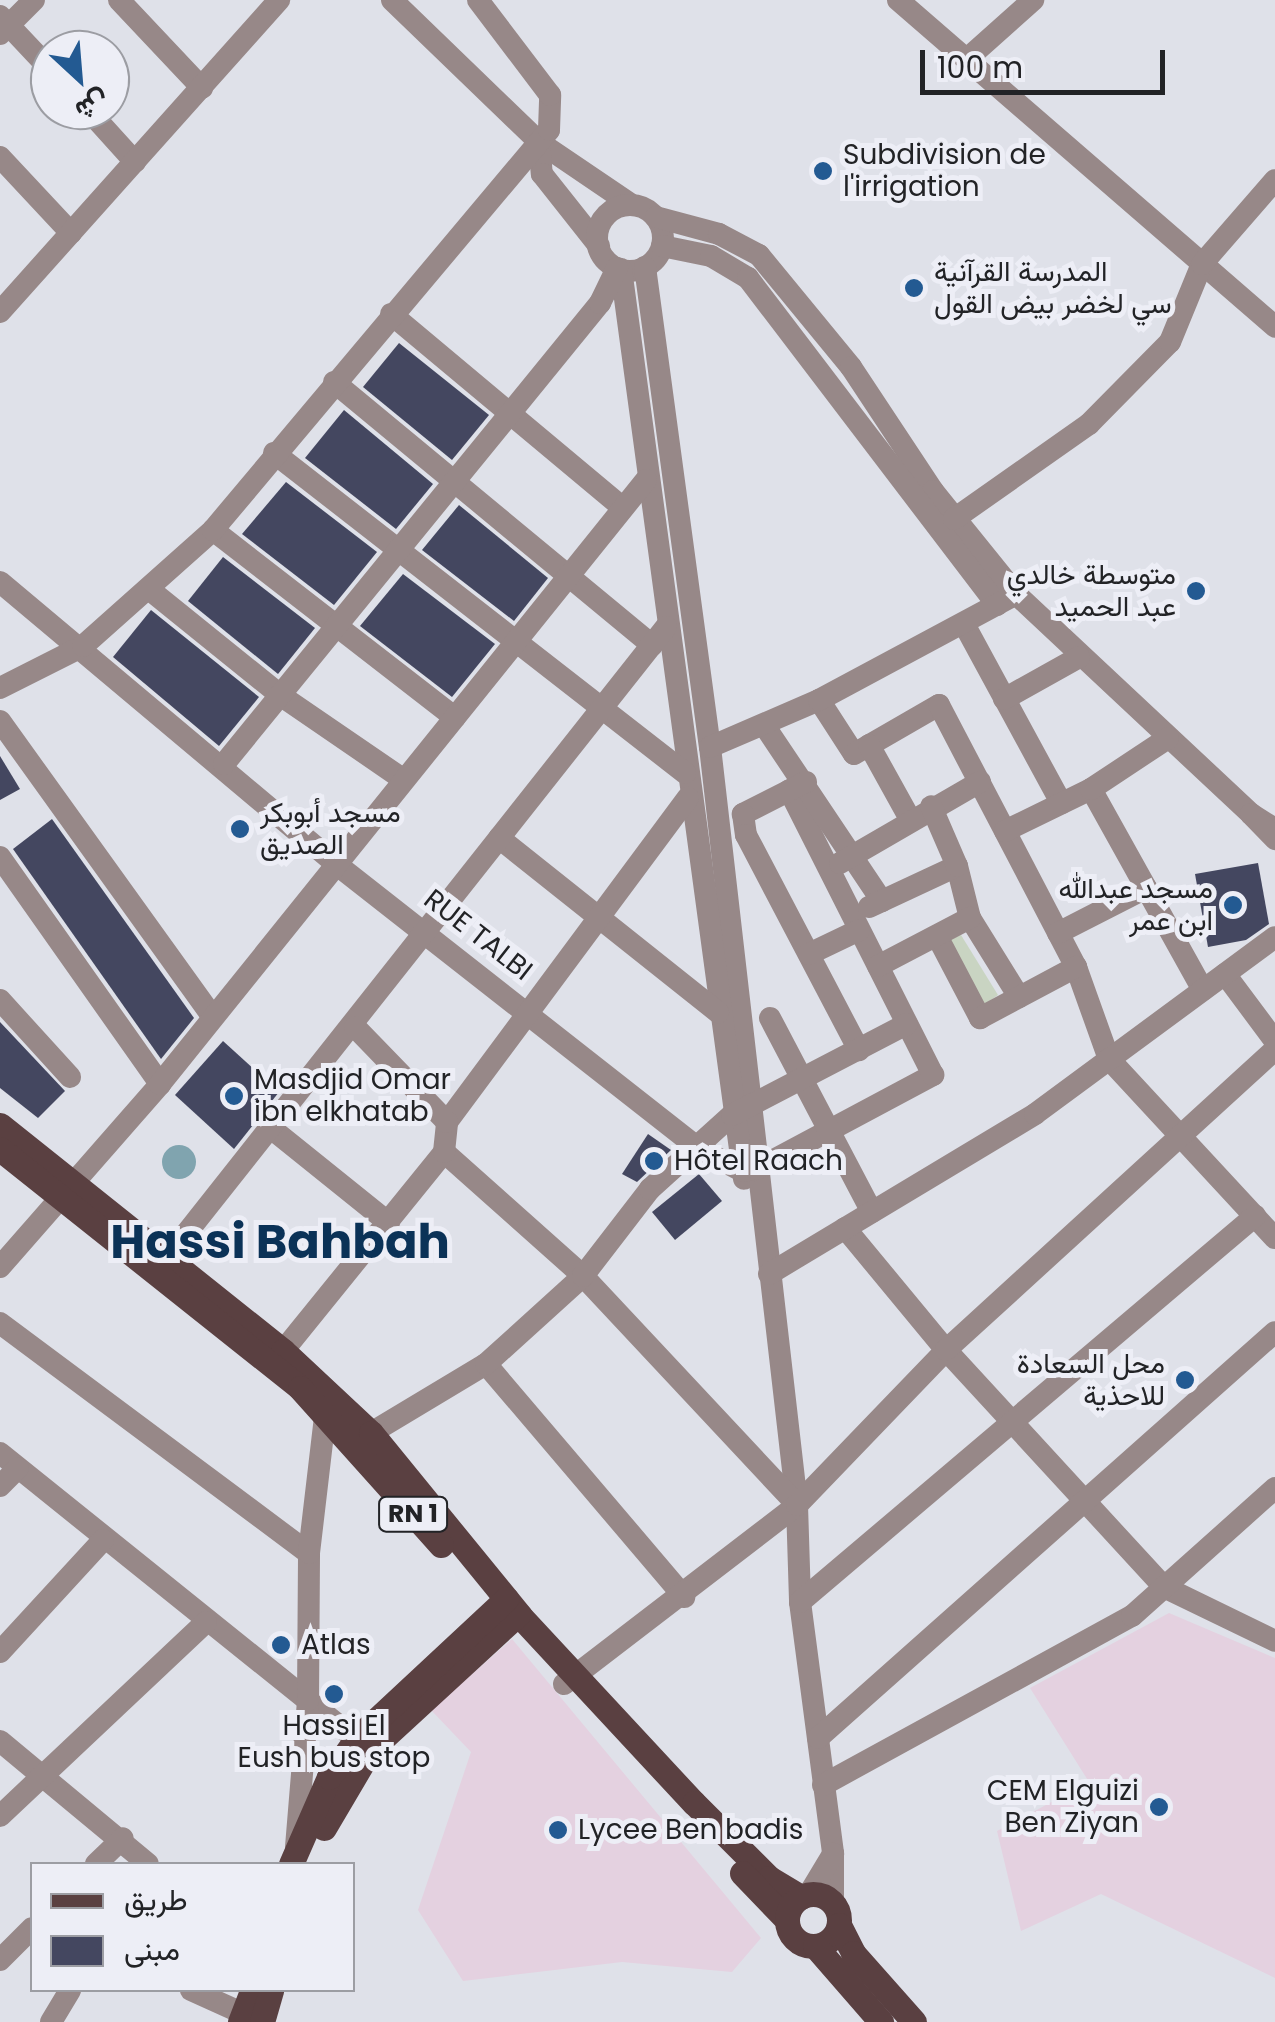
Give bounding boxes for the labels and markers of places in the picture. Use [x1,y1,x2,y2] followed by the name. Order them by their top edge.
[843,138,1046,204] place label: Subdivision de l'irrigation
[812,160,834,182] marker: Subdivision de l'irrigation
[934,255,1172,321] place label: المدرسة القرآنية سي لخضر بيض القول
[903,277,925,299] marker: المدرسة القرآنية سي لخضر بيض القول
[1007,558,1176,624] place label: متوسطة خالدي عبد الحميد
[1185,580,1207,602] marker: متوسطة خالدي عبد الحميد
[260,796,401,862] place label: مسجد أبوبكر الصديق
[229,818,251,840] marker: مسجد أبوبكر الصديق
[1059,872,1213,938] place label: مسجد عبدالله ابن عمر
[1222,894,1244,916] marker: مسجد عبدالله ابن عمر
[254,1063,451,1129] place label: Masdjid Omar ibn elkhatab
[223,1085,245,1107] marker: Masdjid Omar ibn elkhatab
[674,1144,843,1178] place label: Hôtel Raach
[643,1150,665,1172] marker: Hôtel Raach
[1017,1347,1165,1413] place label: محل السعادة للاحذية
[1174,1369,1196,1391] marker: محل السعادة للاحذية
[301,1628,370,1662] place label: Atlas
[270,1634,292,1656] marker: Atlas
[323,1683,345,1705] marker: Hassi El Eush bus stop
[238,1709,430,1775] place label: Hassi El Eush bus stop
[987,1774,1139,1840] place label: CEM Elguizi Ben Ziyan
[1148,1796,1170,1818] marker: CEM Elguizi Ben Ziyan
[578,1813,803,1847] place label: Lycee Ben badis
[547,1819,569,1841] marker: Lycee Ben badis

